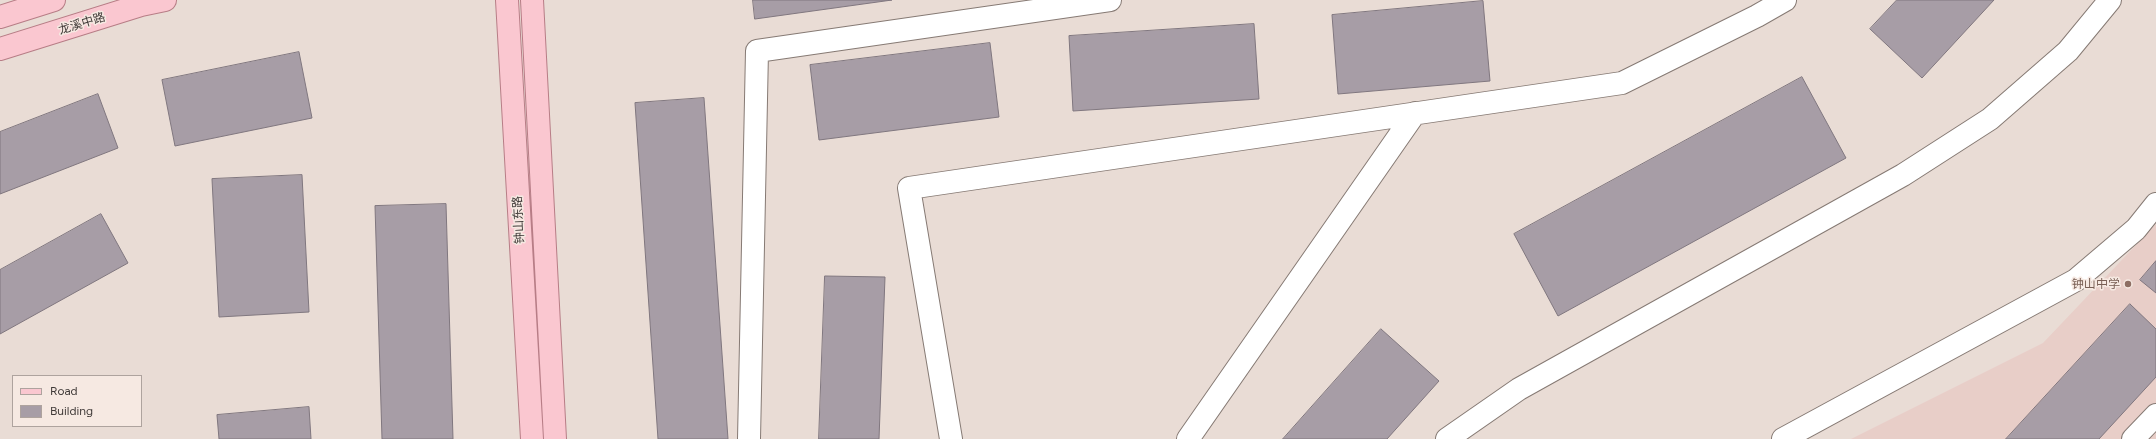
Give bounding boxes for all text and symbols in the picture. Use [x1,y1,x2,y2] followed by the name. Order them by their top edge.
[57,10,107,38] street label: 龙溪中路
[511,196,527,244] street label: 钟山东路
[2072,277,2120,291] place label: 钟山中学
[2123,279,2133,289] marker: 钟山中学
[12,375,142,427] legend
[50,384,78,398] text: Road
[50,404,93,418] text: Building

